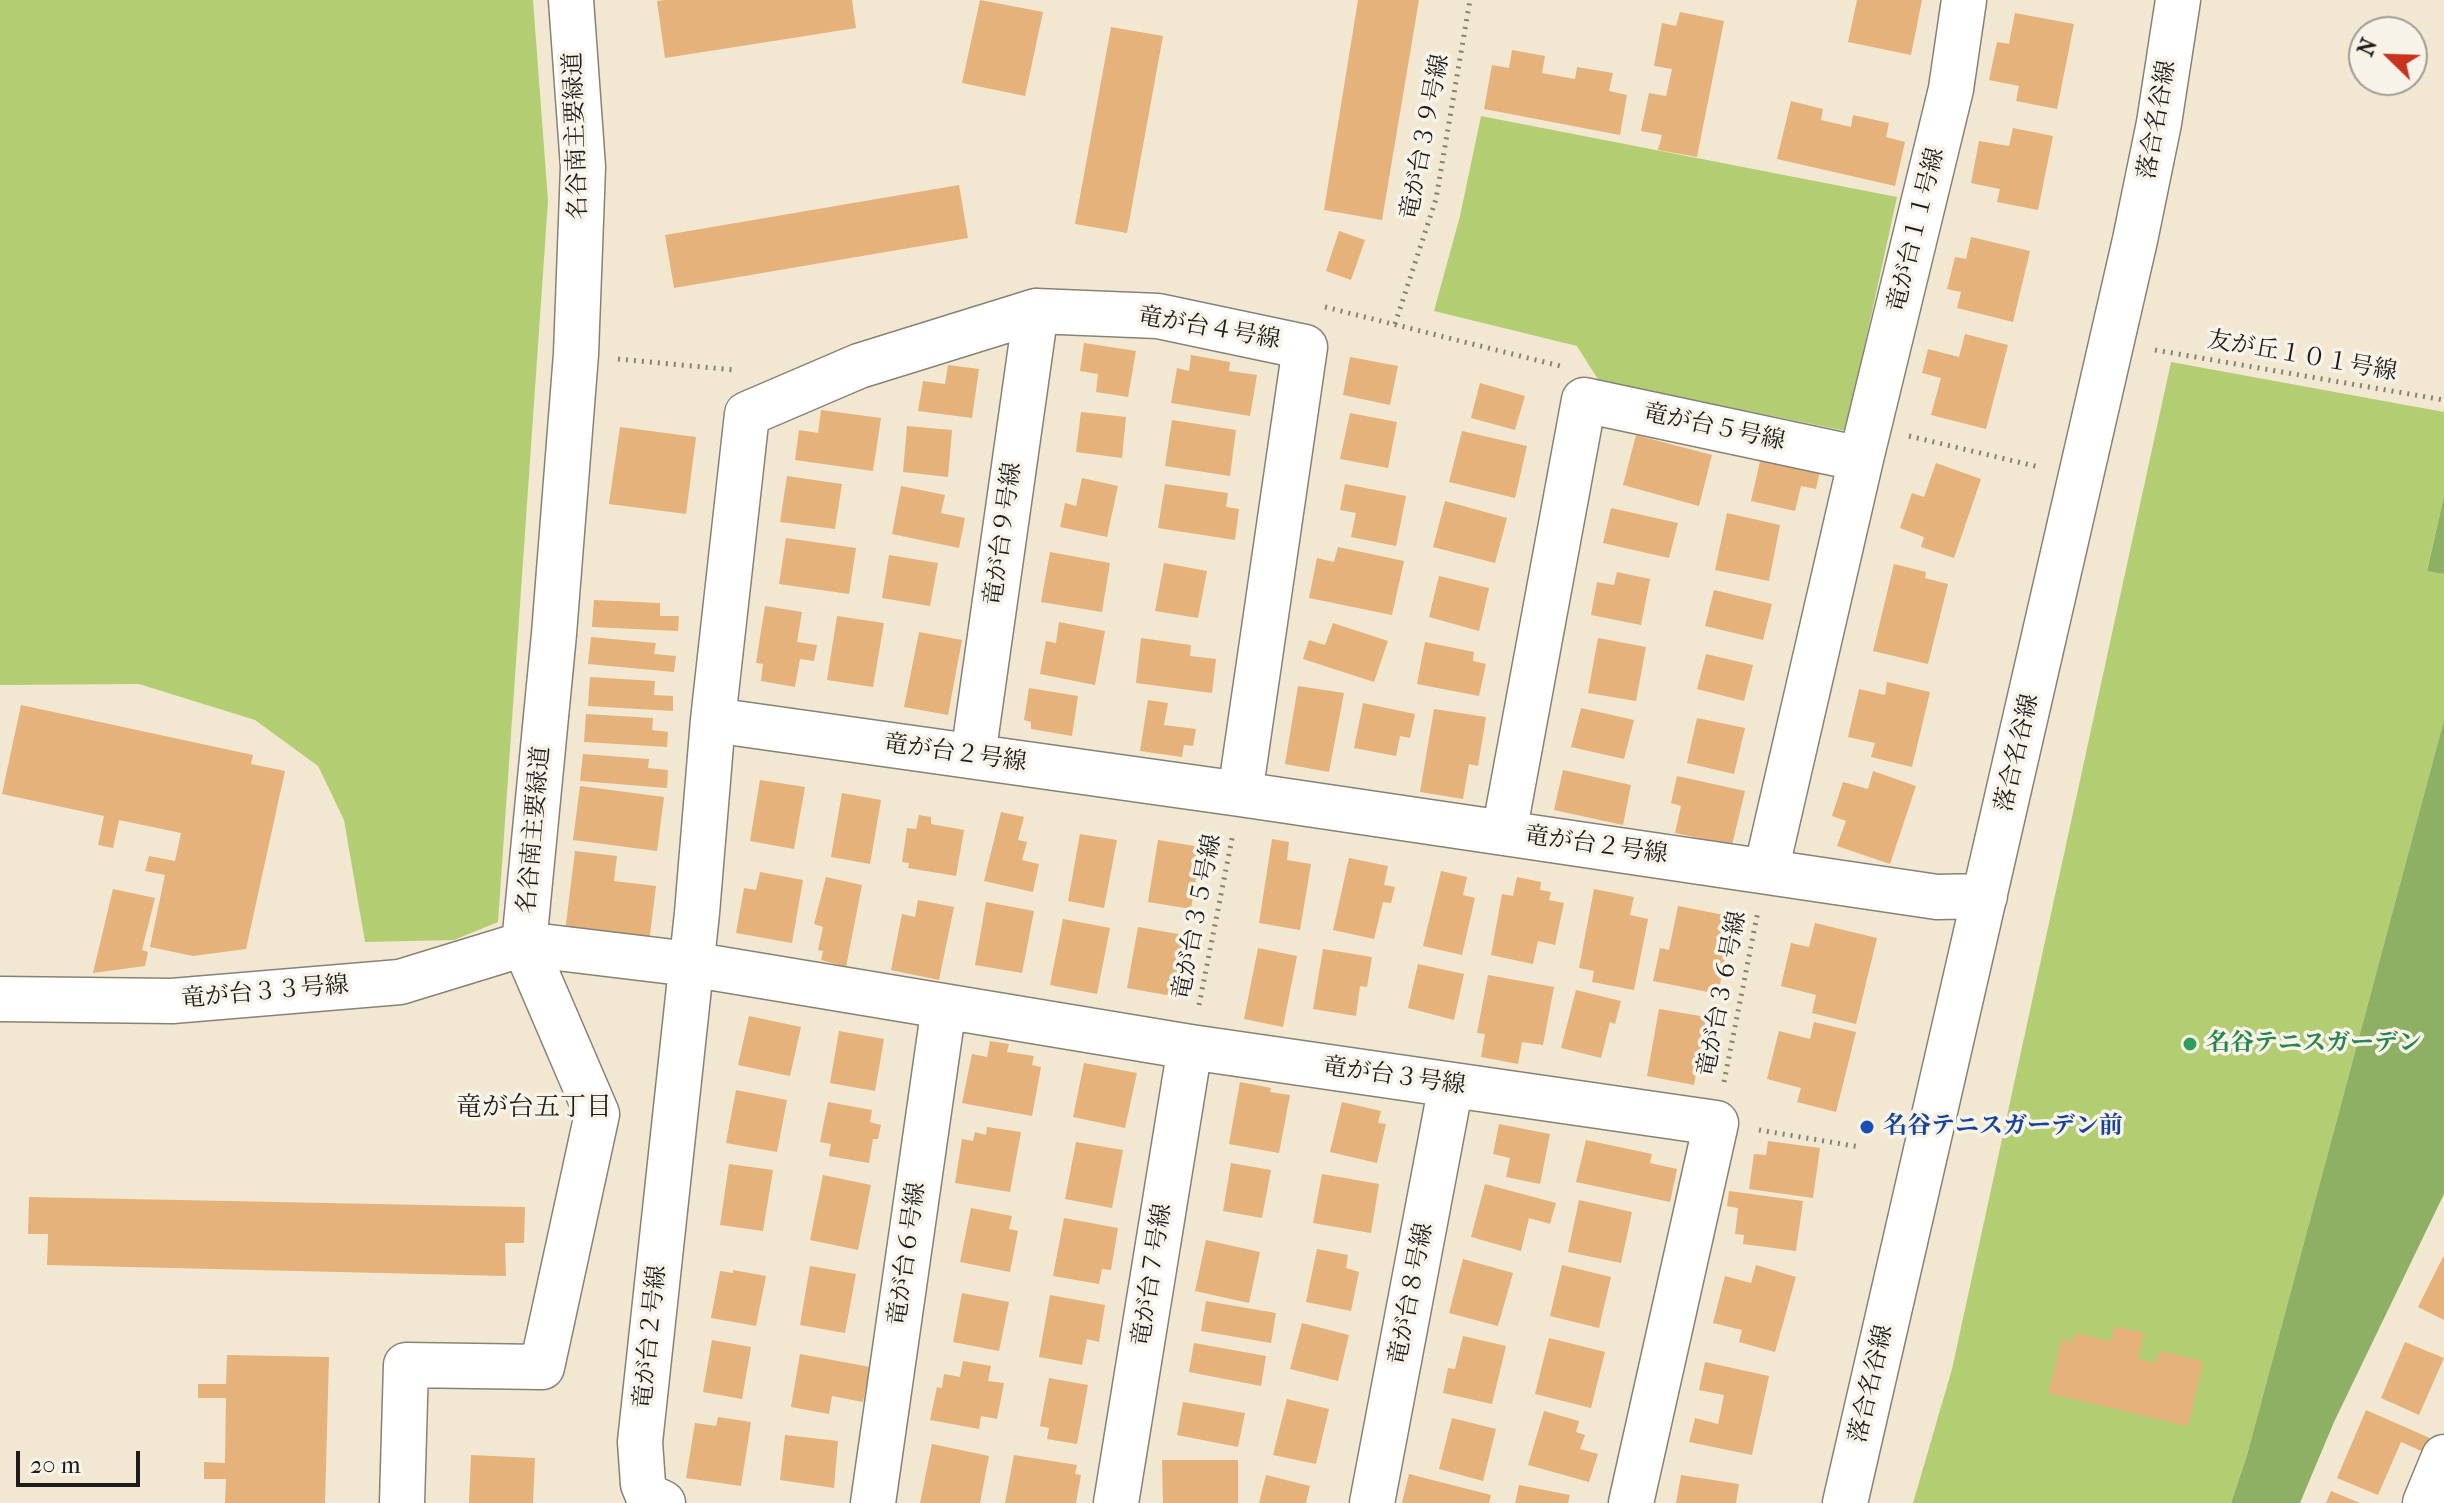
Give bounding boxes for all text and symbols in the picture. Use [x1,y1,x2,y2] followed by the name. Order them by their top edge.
[2348,16,2428,96] north arrow
[2353,35,2383,60] text: N
[560,52,594,220] street label: 名谷南主要緑道
[1396,52,1456,222] street label: 竜が台３９号線
[2133,58,2183,182] street label: 落合名谷線
[1883,145,1951,315] street label: 竜が台１１号線
[1136,302,1282,356] street label: 竜が台４号線
[2205,326,2399,388] street label: 友が丘１０１号線
[1641,399,1787,457] street label: 竜が台５号線
[980,461,1028,607] street label: 竜が台９号線
[1990,691,2046,815] street label: 落合名谷線
[882,730,1028,778] street label: 竜が台２号線
[513,745,557,915] street label: 名谷南主要緑道
[1523,822,1669,870] street label: 竜が台２号線
[1168,832,1228,1002] street label: 竜が台３５号線
[1693,909,1753,1079] street label: 竜が台３６号線
[180,971,350,1015] street label: 竜が台３３号線
[2206,1030,2422,1058] place label: 名谷テニスガーデン
[2181,1035,2199,1053] marker: 名谷テニスガーデン
[1321,1053,1467,1101] street label: 竜が台３号線
[456,1093,612,1125] district label: 竜が台五丁目
[1883,1113,2123,1141] place label: 名谷テニスガーデン前
[1858,1118,1876,1136] marker: 名谷テニスガーデン前
[884,1181,932,1327] street label: 竜が台６号線
[1128,1202,1178,1348] street label: 竜が台７号線
[1384,1221,1440,1367] street label: 竜が台８号線
[629,1264,673,1410] street label: 竜が台２号線
[1844,1322,1900,1446] street label: 落合名谷線
[20,1435,144,1485] scale bar
[30,1451,81,1479] text: 20 m

